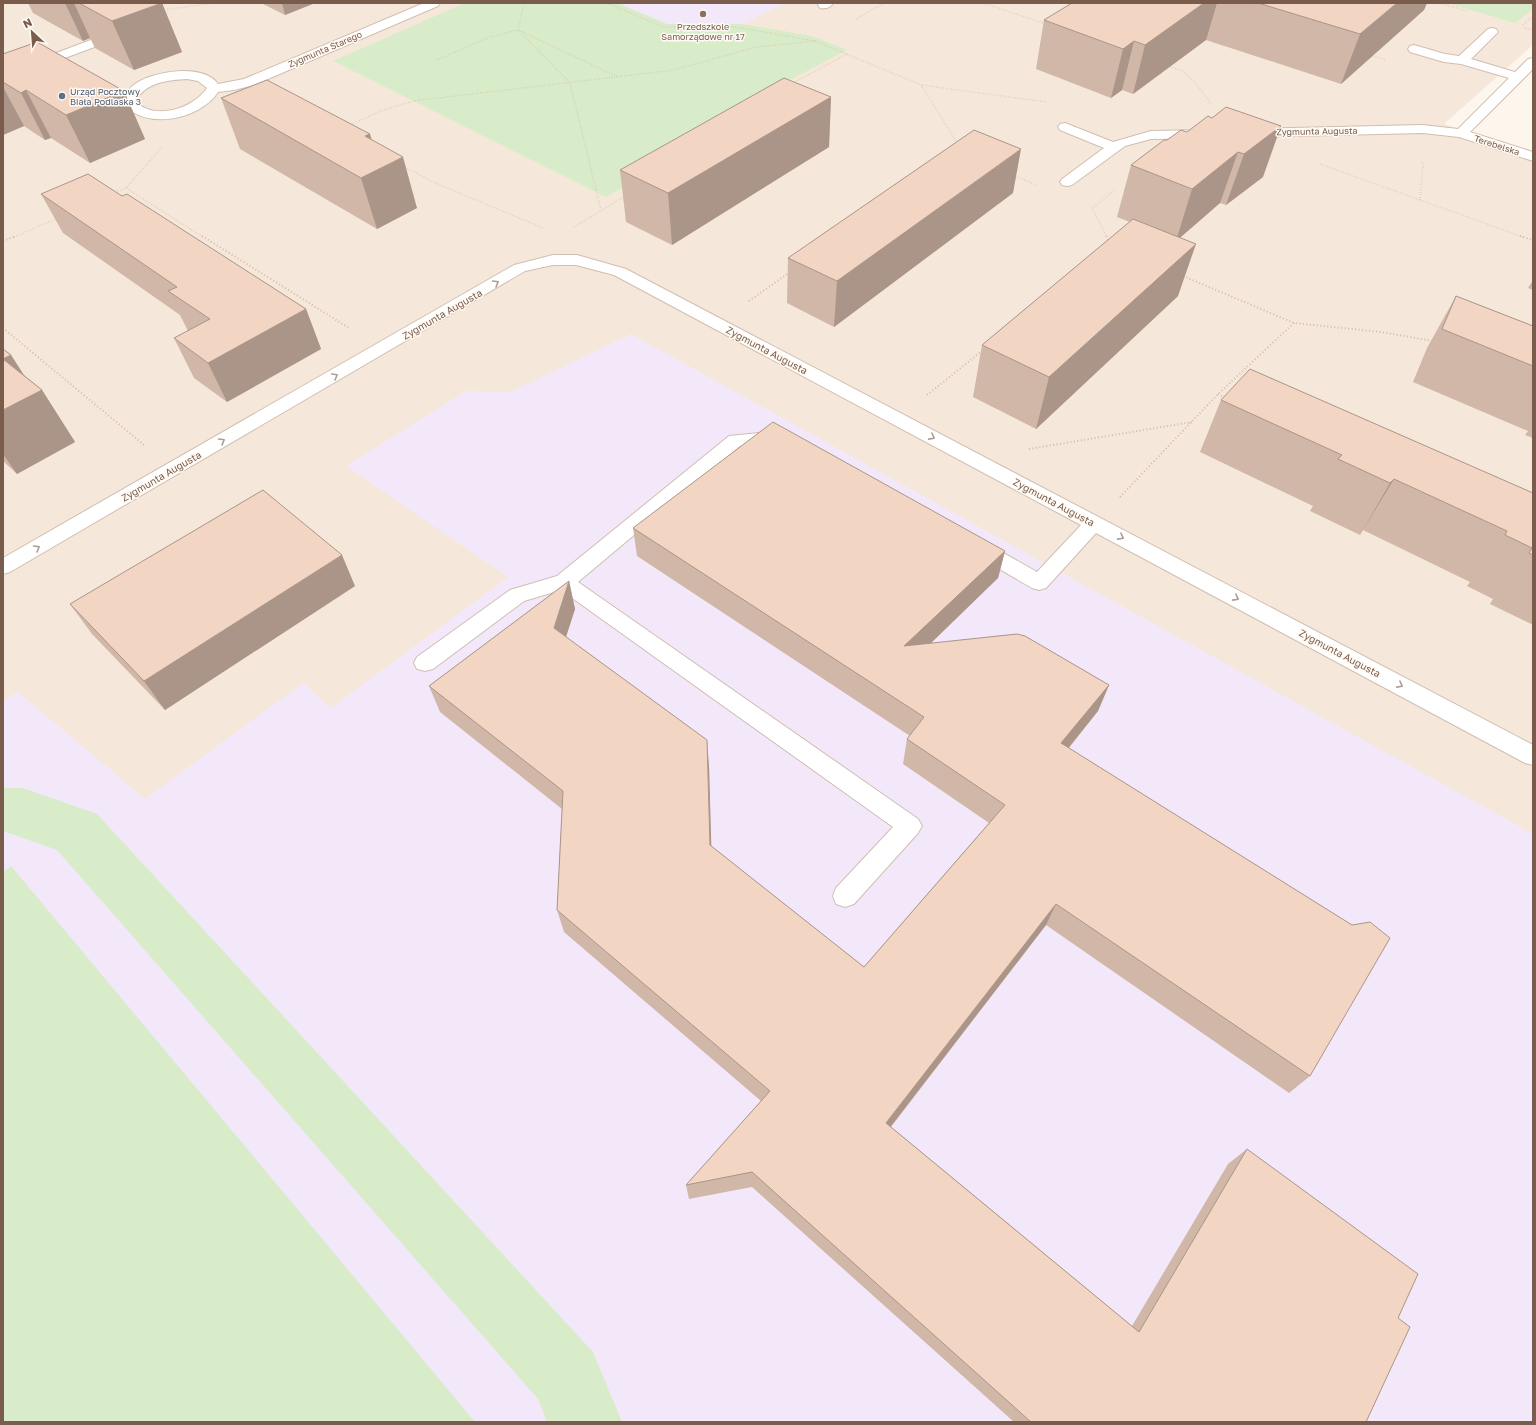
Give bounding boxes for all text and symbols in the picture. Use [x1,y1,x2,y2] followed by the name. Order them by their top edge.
[698,9,708,19] marker: Przedszkole Samorządowe nr 17
[12,12,52,52] north arrow
[21,15,34,30] text: N
[661,21,745,42] place label: Przedszkole Samorządowe nr 17
[286,28,364,70] street label: Zygmunta Starego
[70,86,141,107] place label: Urząd Pocztowy Biała Podlaska 3
[57,91,67,101] marker: Urząd Pocztowy Biała Podlaska 3
[1276,125,1358,137] street label: Zygmunta Augusta
[1473,132,1521,158] street label: Terebelska
[492,280,499,287] one-way arrow
[400,286,484,342] street label: Zygmunta Augusta
[724,324,810,376] street label: Zygmunta Augusta
[331,373,338,380] one-way arrow
[928,432,935,440] one-way arrow
[218,438,225,445] one-way arrow
[119,448,203,504] street label: Zygmunta Augusta
[1011,476,1097,528] street label: Zygmunta Augusta
[1117,533,1124,540] one-way arrow
[33,545,40,552] one-way arrow
[1232,593,1239,601] one-way arrow
[1297,627,1383,679] street label: Zygmunta Augusta
[1396,680,1403,688] one-way arrow

